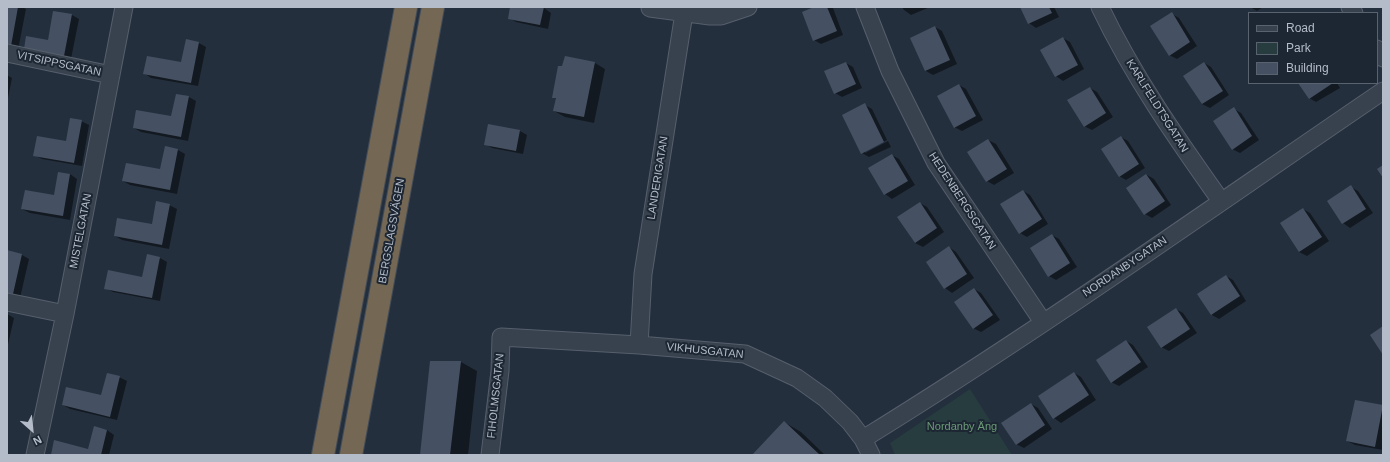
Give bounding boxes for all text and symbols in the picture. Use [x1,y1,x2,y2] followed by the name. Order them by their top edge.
[1248,12,1378,84] legend
[1286,21,1315,35] text: Road
[1286,41,1311,55] text: Park
[16,49,102,79] street label: VITSIPPSGATAN
[1123,57,1191,155] street label: KARLFELDTSGATAN
[1286,61,1329,75] text: Building
[645,136,671,220] street label: LANDERIGATAN
[926,150,998,252] street label: HEDENBERGSGATAN
[376,177,408,285] street label: BERGSLAGSVÄGEN
[67,192,95,270] street label: MISTELGATAN
[1080,234,1170,300] street label: NORDANBYGATAN
[666,340,744,362] street label: VIKHUSGATAN
[485,353,507,439] street label: FIHOLMSGATAN
[12,410,52,450] north arrow
[927,420,997,434] park label: Nordanby Äng
[31,434,44,448] text: N

